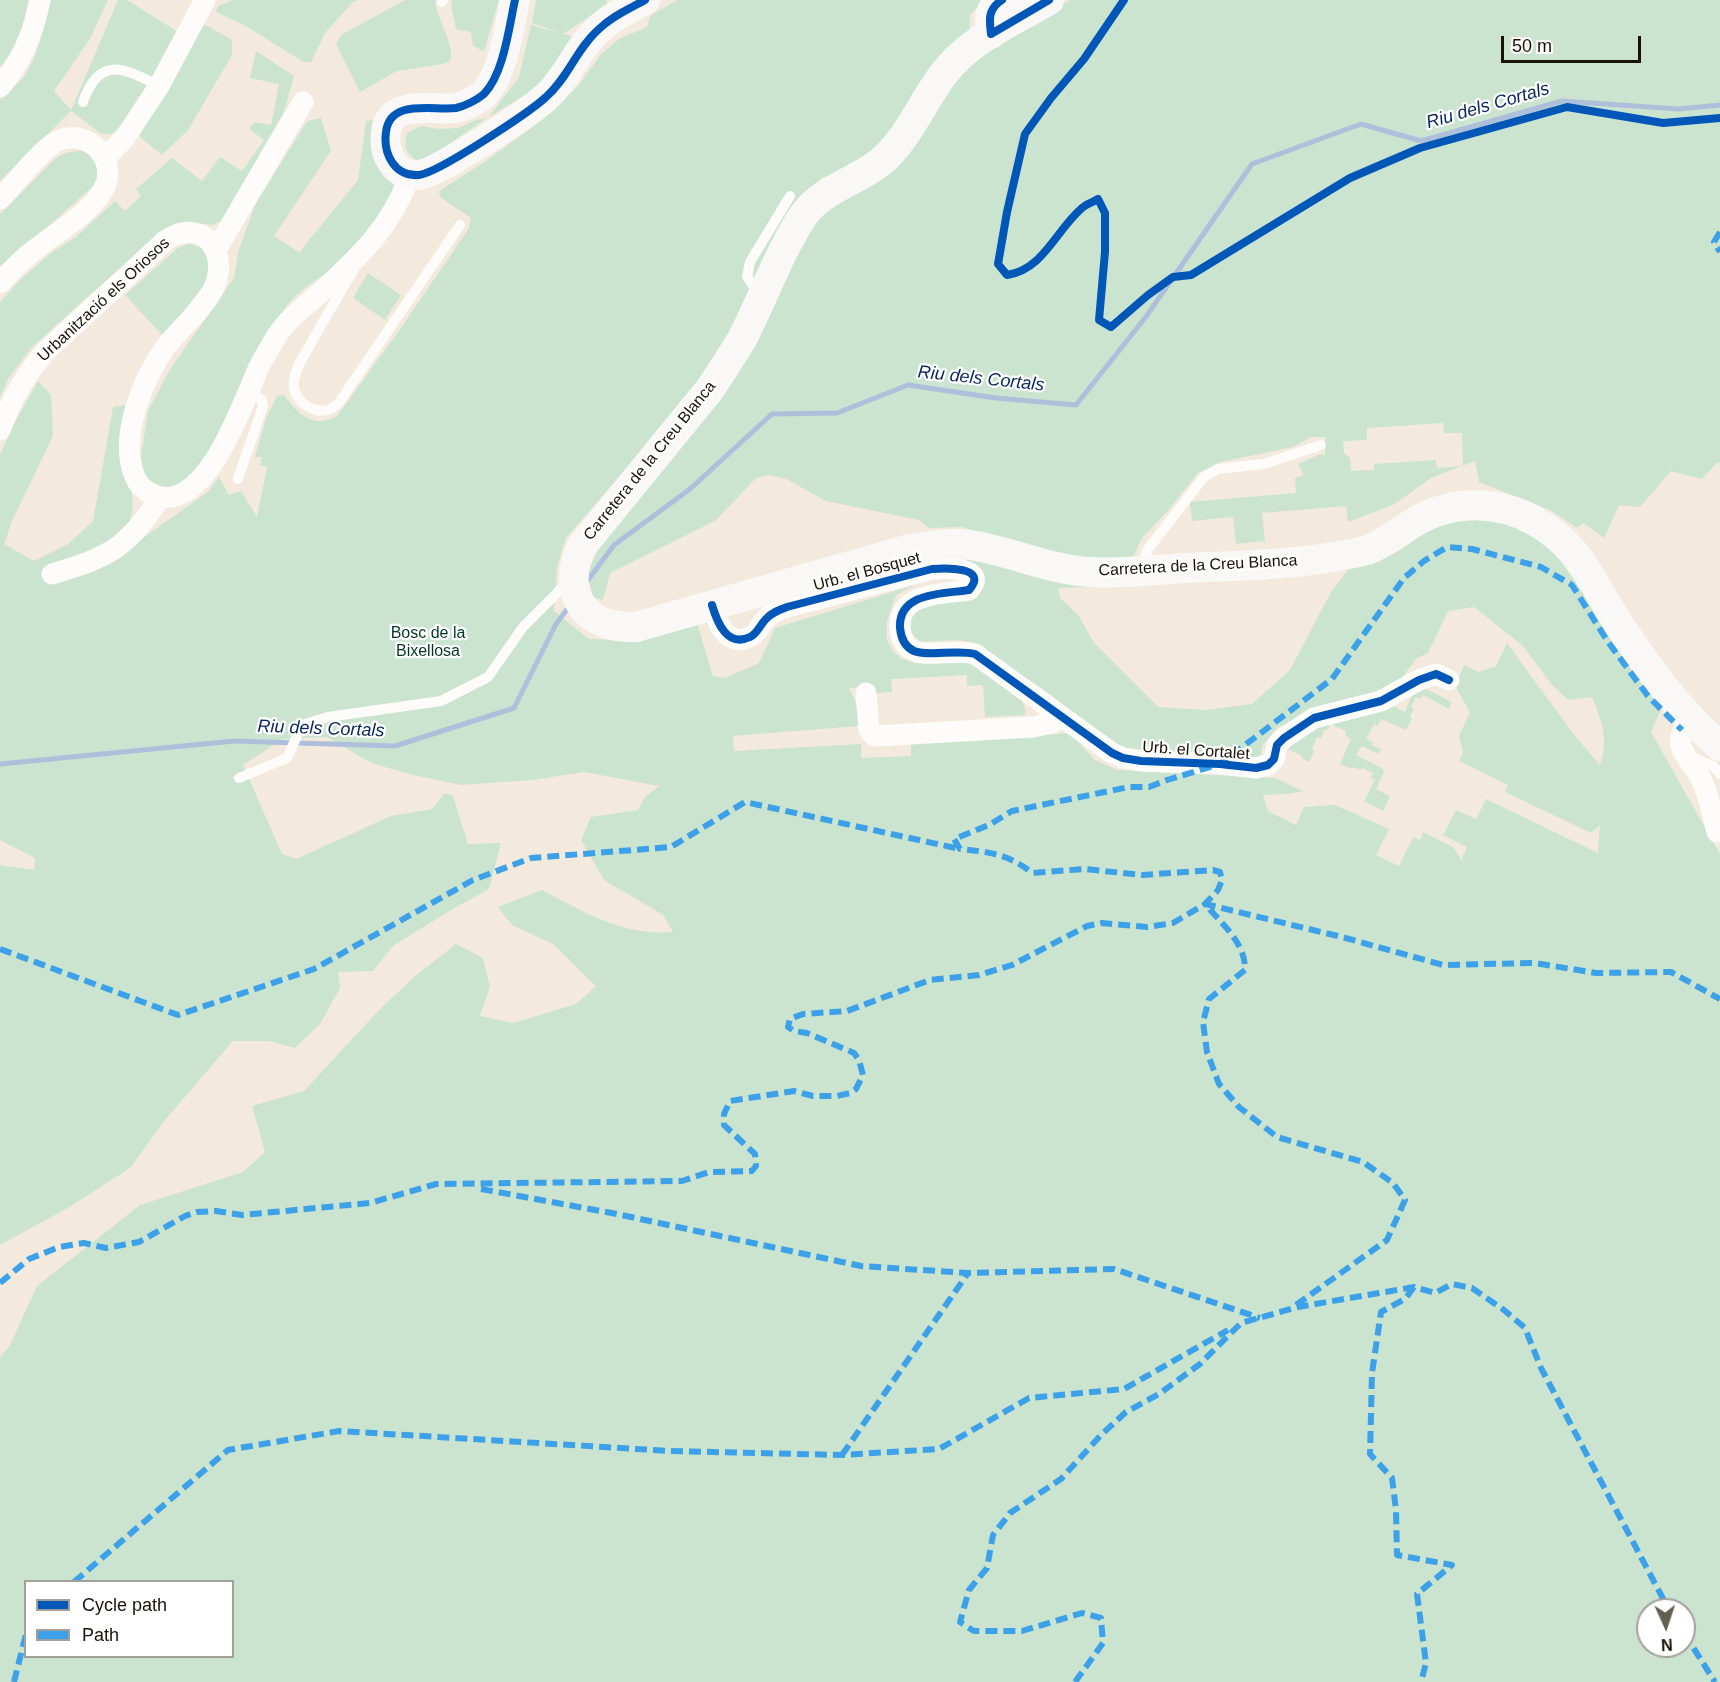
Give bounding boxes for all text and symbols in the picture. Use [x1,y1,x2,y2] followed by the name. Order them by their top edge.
[1504,24,1644,62] scale bar
[1512,36,1552,56] text: 50 m
[1424,78,1552,134] water label: Riu dels Cortals
[34,234,174,366] street label: Urbanització els Oriosos
[917,362,1045,396] water label: Riu dels Cortals
[580,378,720,544] street label: Carretera de la Creu Blanca
[811,548,923,596] street label: Urb. el Bosquet
[1098,551,1298,581] street label: Carretera de la Creu Blanca
[391,624,465,662] park label: Bosc de la Bixellosa
[257,716,385,742] water label: Riu dels Cortals
[1142,738,1250,764] street label: Urb. el Cortalet
[24,1580,234,1658] legend
[82,1595,167,1615] text: Cycle path
[1636,1598,1696,1658] north arrow
[82,1625,119,1645] text: Path
[1661,1636,1673,1653] text: N

